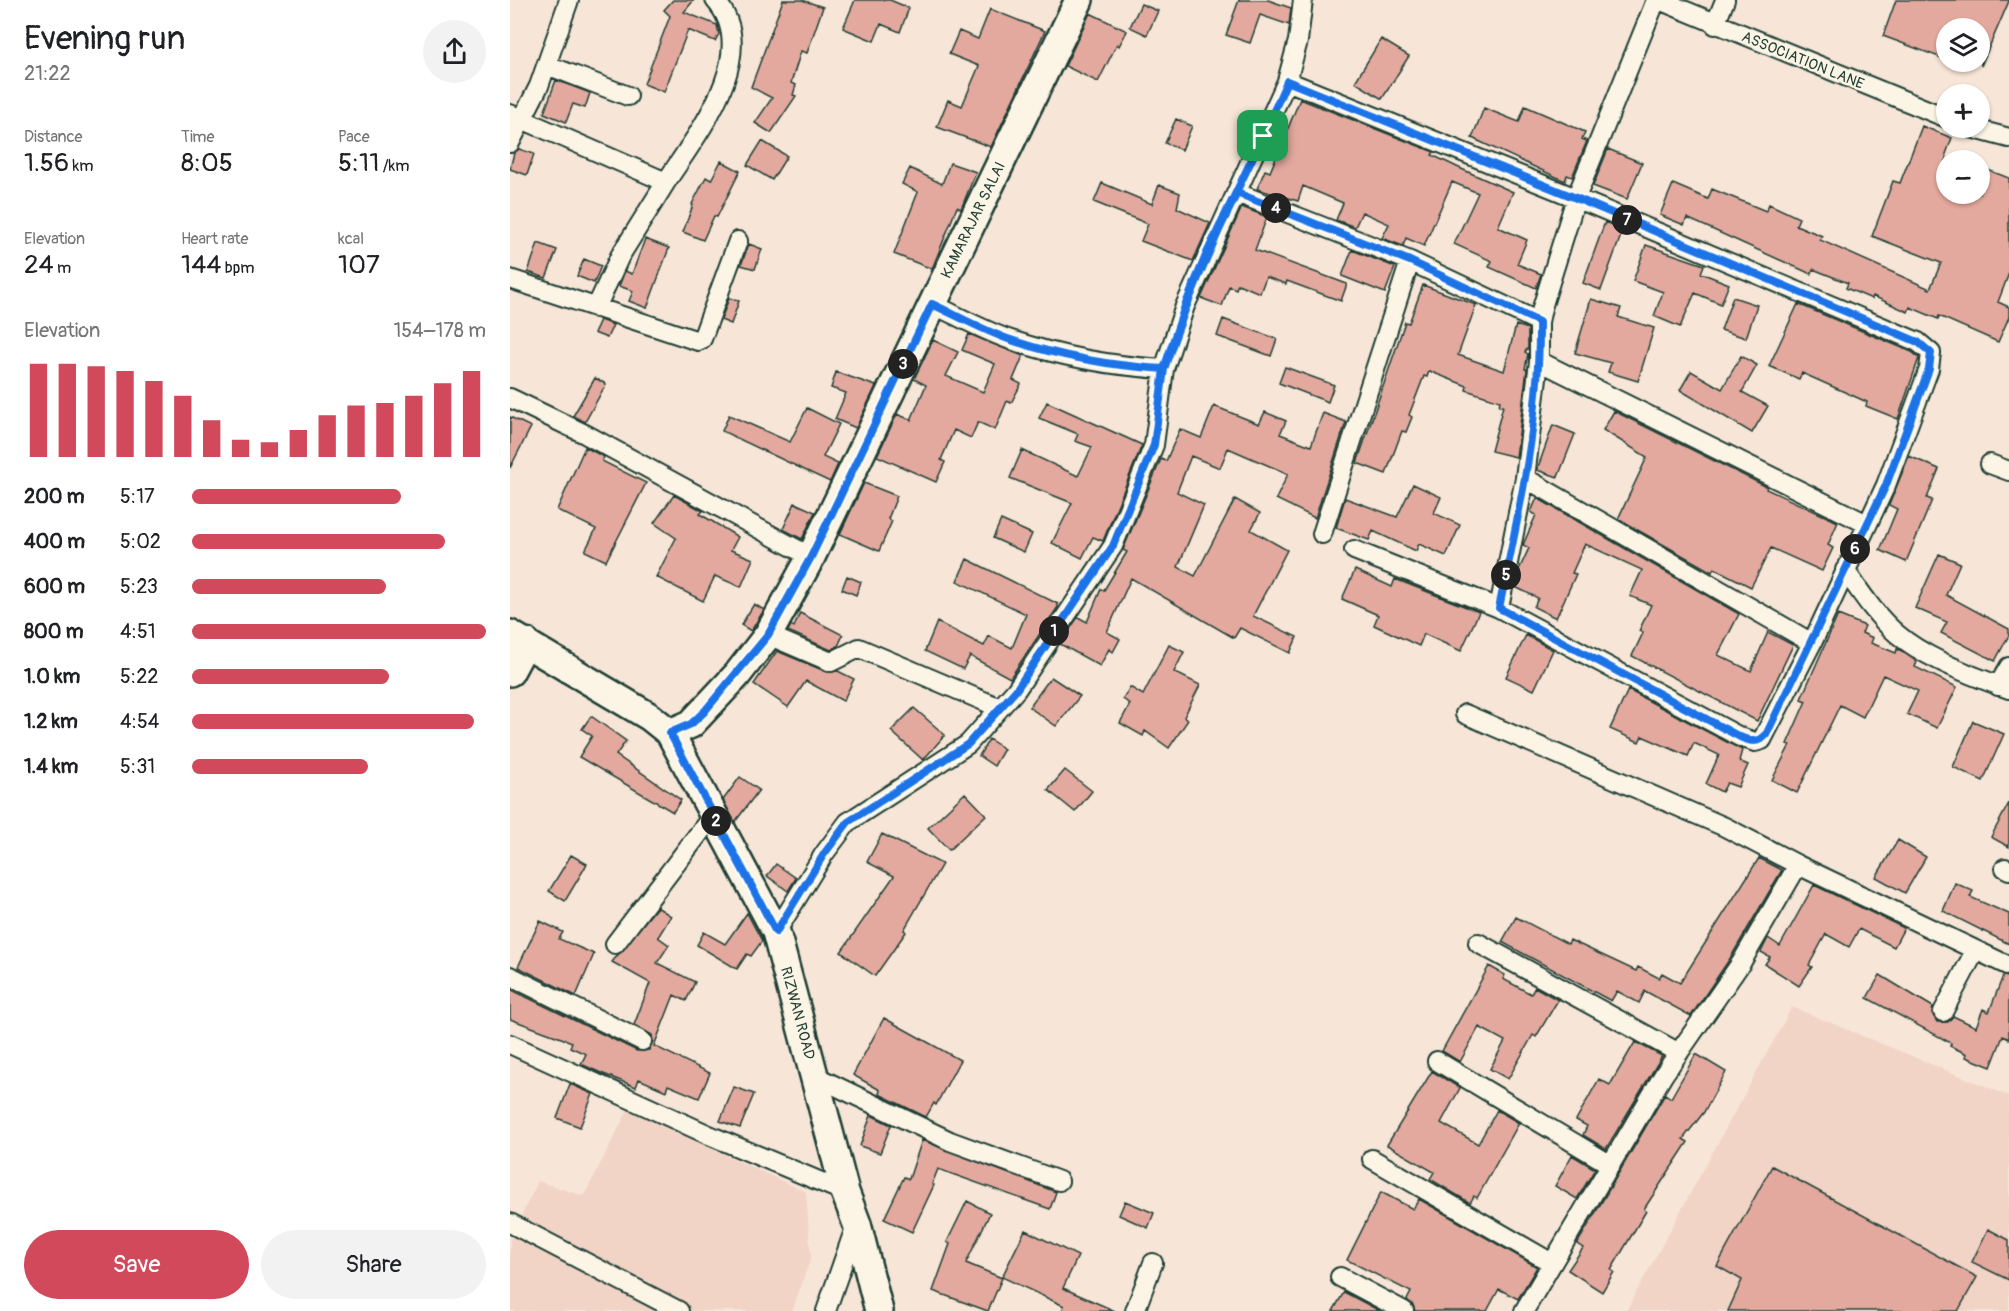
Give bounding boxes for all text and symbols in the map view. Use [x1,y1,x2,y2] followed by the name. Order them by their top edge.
[24,18,185,59] text: Evening run
[1936,18,1990,204] map controls
[1936,18,1990,72] button: layers
[423,20,486,83] button: share
[1739,27,1867,94] street label: ASSOCIATION LANE
[24,61,71,86] text: 21:22
[1936,84,1990,138] button: +
[1237,110,1288,161] pin
[1246,119,1279,152] icon: arrive
[24,127,83,147] text: Distance
[181,127,214,147] text: Time
[338,127,370,147] text: Pace
[24,147,69,179] text: 1.56
[181,147,233,179] text: 8:05
[338,147,379,179] text: 5:11
[1936,150,1990,204] button: −
[69,156,93,176] text: km
[379,156,409,176] text: /km
[937,159,1010,282] street label: KAMARAJAR SALAI
[1261,193,1291,223] pin: 4
[1271,198,1281,218] text: 4
[1612,205,1642,235] pin: 7
[1623,210,1631,230] text: 7
[24,229,85,249] text: Elevation
[181,229,248,249] text: Heart rate
[338,229,364,249] text: kcal
[24,249,54,281] text: 24
[181,249,221,281] text: 144
[338,249,380,281] text: 107
[54,258,71,278] text: m
[221,258,254,278] text: bpm
[24,318,100,343] text: Elevation
[393,318,486,343] text: 154–178 m
[888,349,918,379] pin: 3
[899,354,907,374] text: 3
[24,484,85,509] text: 200 m
[120,484,155,509] text: 5:17
[24,529,85,554] text: 400 m
[120,529,161,554] text: 5:02
[1840,534,1870,564] pin: 6
[1850,539,1860,559] text: 6
[1491,560,1521,590] pin: 5
[1502,565,1510,585] text: 5
[24,574,85,599] text: 600 m
[120,574,158,599] text: 5:23
[1039,616,1069,646] pin: 1
[24,619,84,644] text: 800 m
[120,619,156,644] text: 4:51
[1051,621,1057,641] text: 1
[24,664,80,689] text: 1.0 km
[120,664,159,689] text: 5:22
[24,709,78,734] text: 1.2 km
[120,709,159,734] text: 4:54
[24,754,78,779] text: 1.4 km
[120,754,155,779] text: 5:31
[701,806,731,836] pin: 2
[712,811,720,831] text: 2
[776,965,819,1062] street label: RIZWAN ROAD
[24,1230,249,1299] button: Save
[261,1230,486,1299] button: Share

